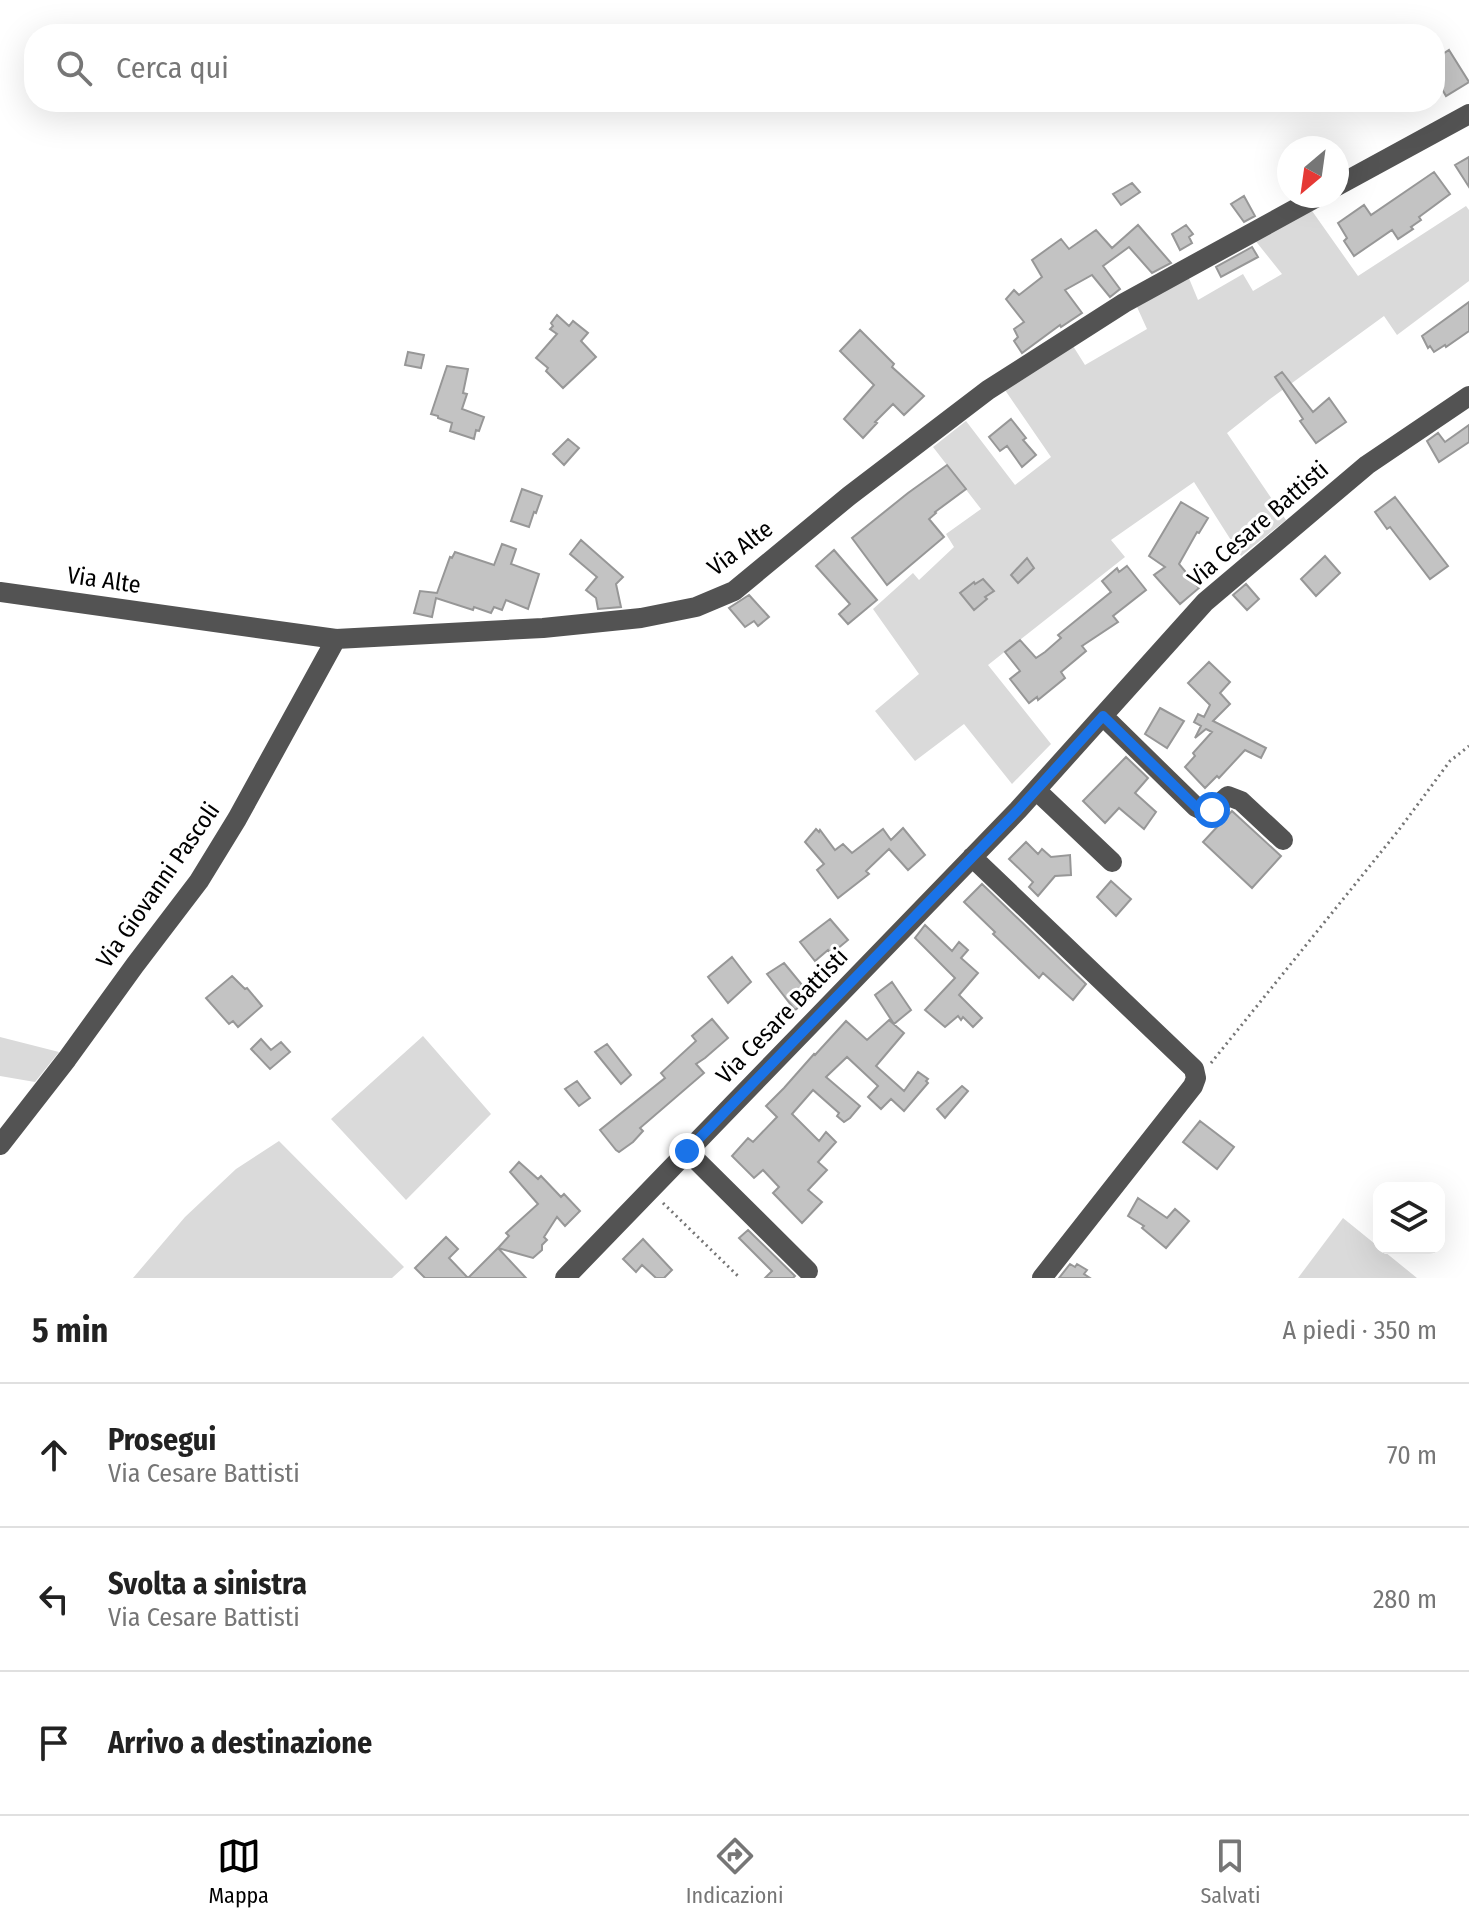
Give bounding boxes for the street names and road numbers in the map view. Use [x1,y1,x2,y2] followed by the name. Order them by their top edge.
[1182,455,1334,593] street label: Via Cesare Battisti
[702,515,778,581] street label: Via Alte
[65,561,143,599] street label: Via Alte
[91,797,225,973] street label: Via Giovanni Pascoli
[710,943,854,1089] street label: Via Cesare Battisti

